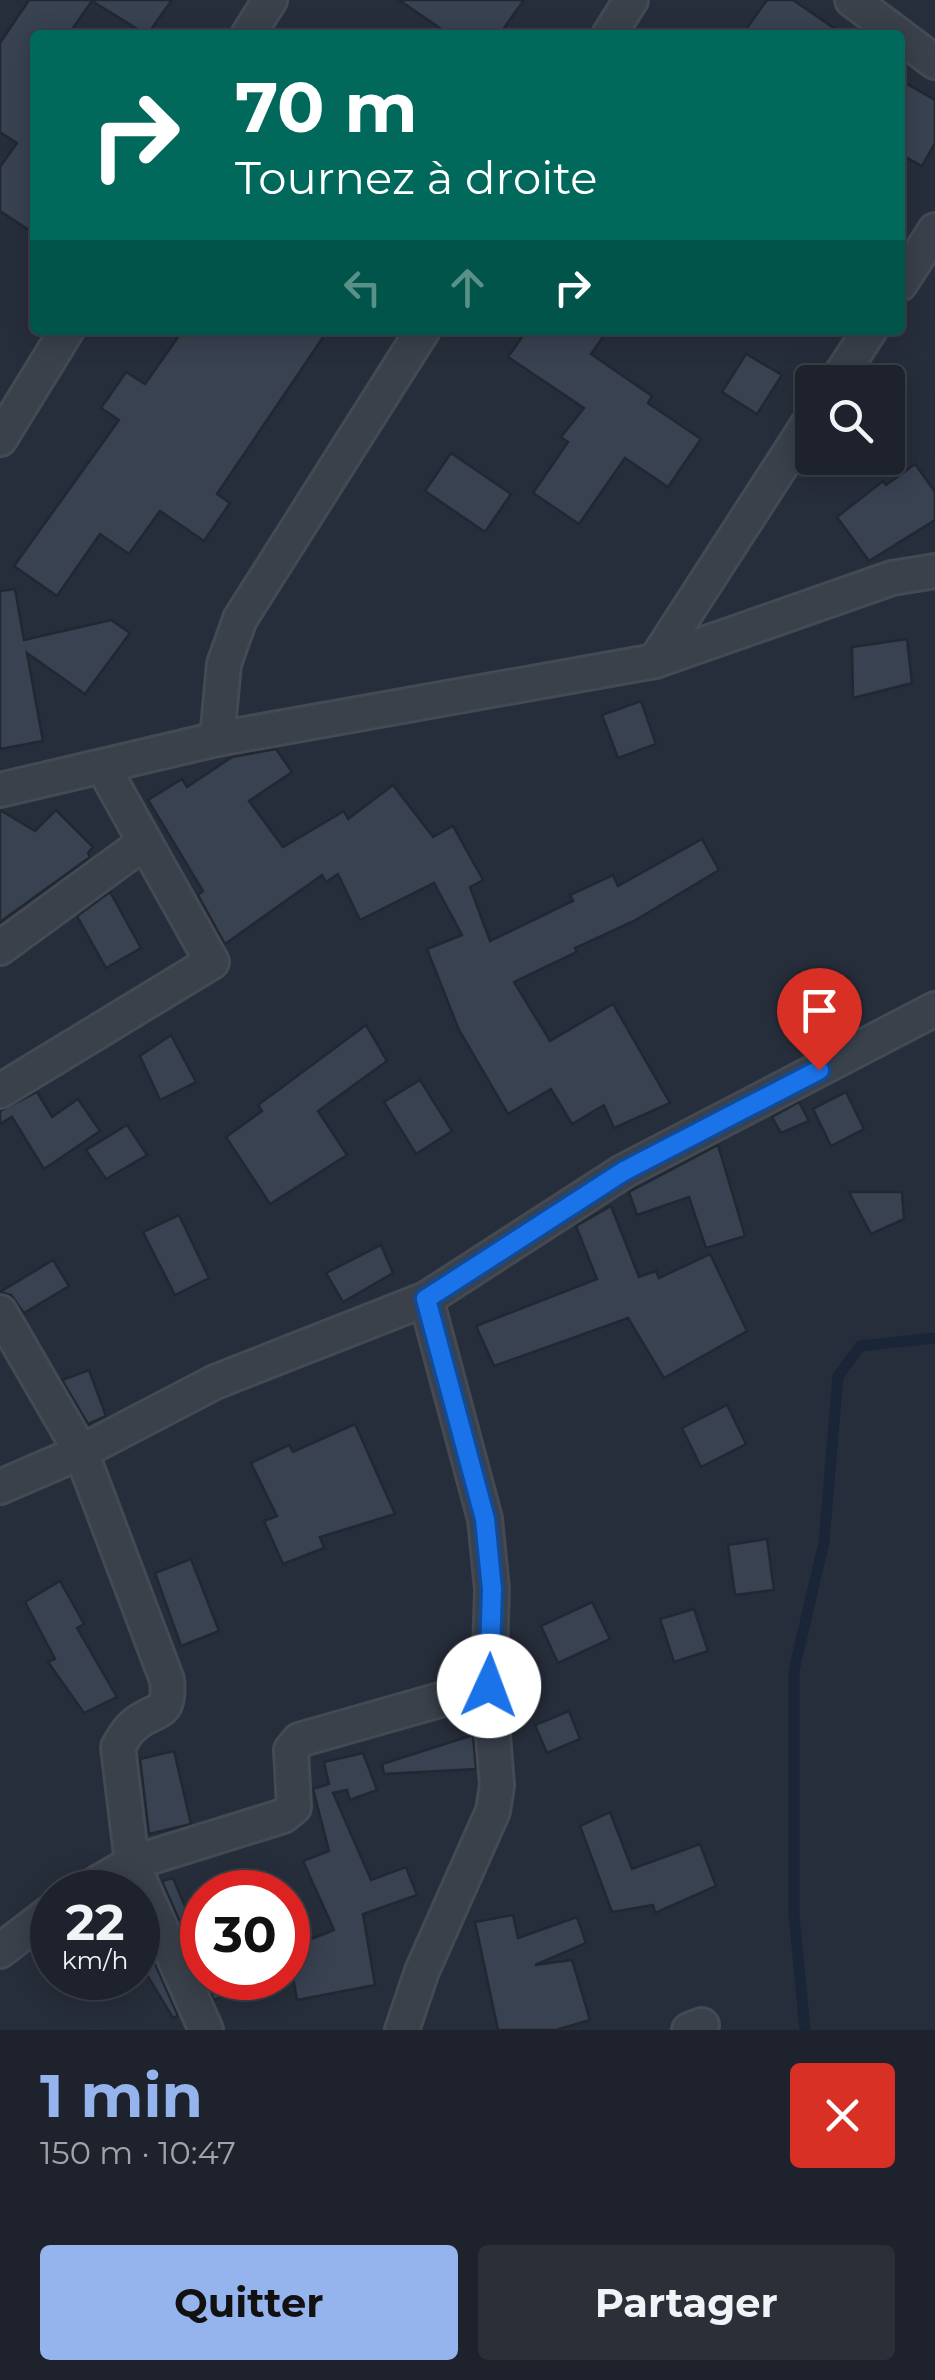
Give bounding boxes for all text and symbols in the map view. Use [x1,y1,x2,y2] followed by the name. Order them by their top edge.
[235,64,418,150] text: 70 m
[70,70,200,200] icon: right
[235,150,598,205] text: Tournez à droite
[335,260,390,315] icon: left
[440,260,495,315] icon: ahead
[545,260,600,315] icon: right
[795,365,905,475] map controls
[795,365,905,475] button: search
[777,968,862,1071] pin
[792,983,847,1038] icon: arrive
[437,1634,541,1738] position arrow
[180,1870,310,2000] speed limit sign: 30
[66,1892,125,1953] text: 22
[62,1945,128,1975] text: km/h
[40,2059,203,2132] text: 1 min
[790,2063,895,2168] button: close
[40,2133,236,2172] text: 150 m · 10:47
[40,2245,458,2360] button: Quitter
[478,2245,895,2360] button: Partager

